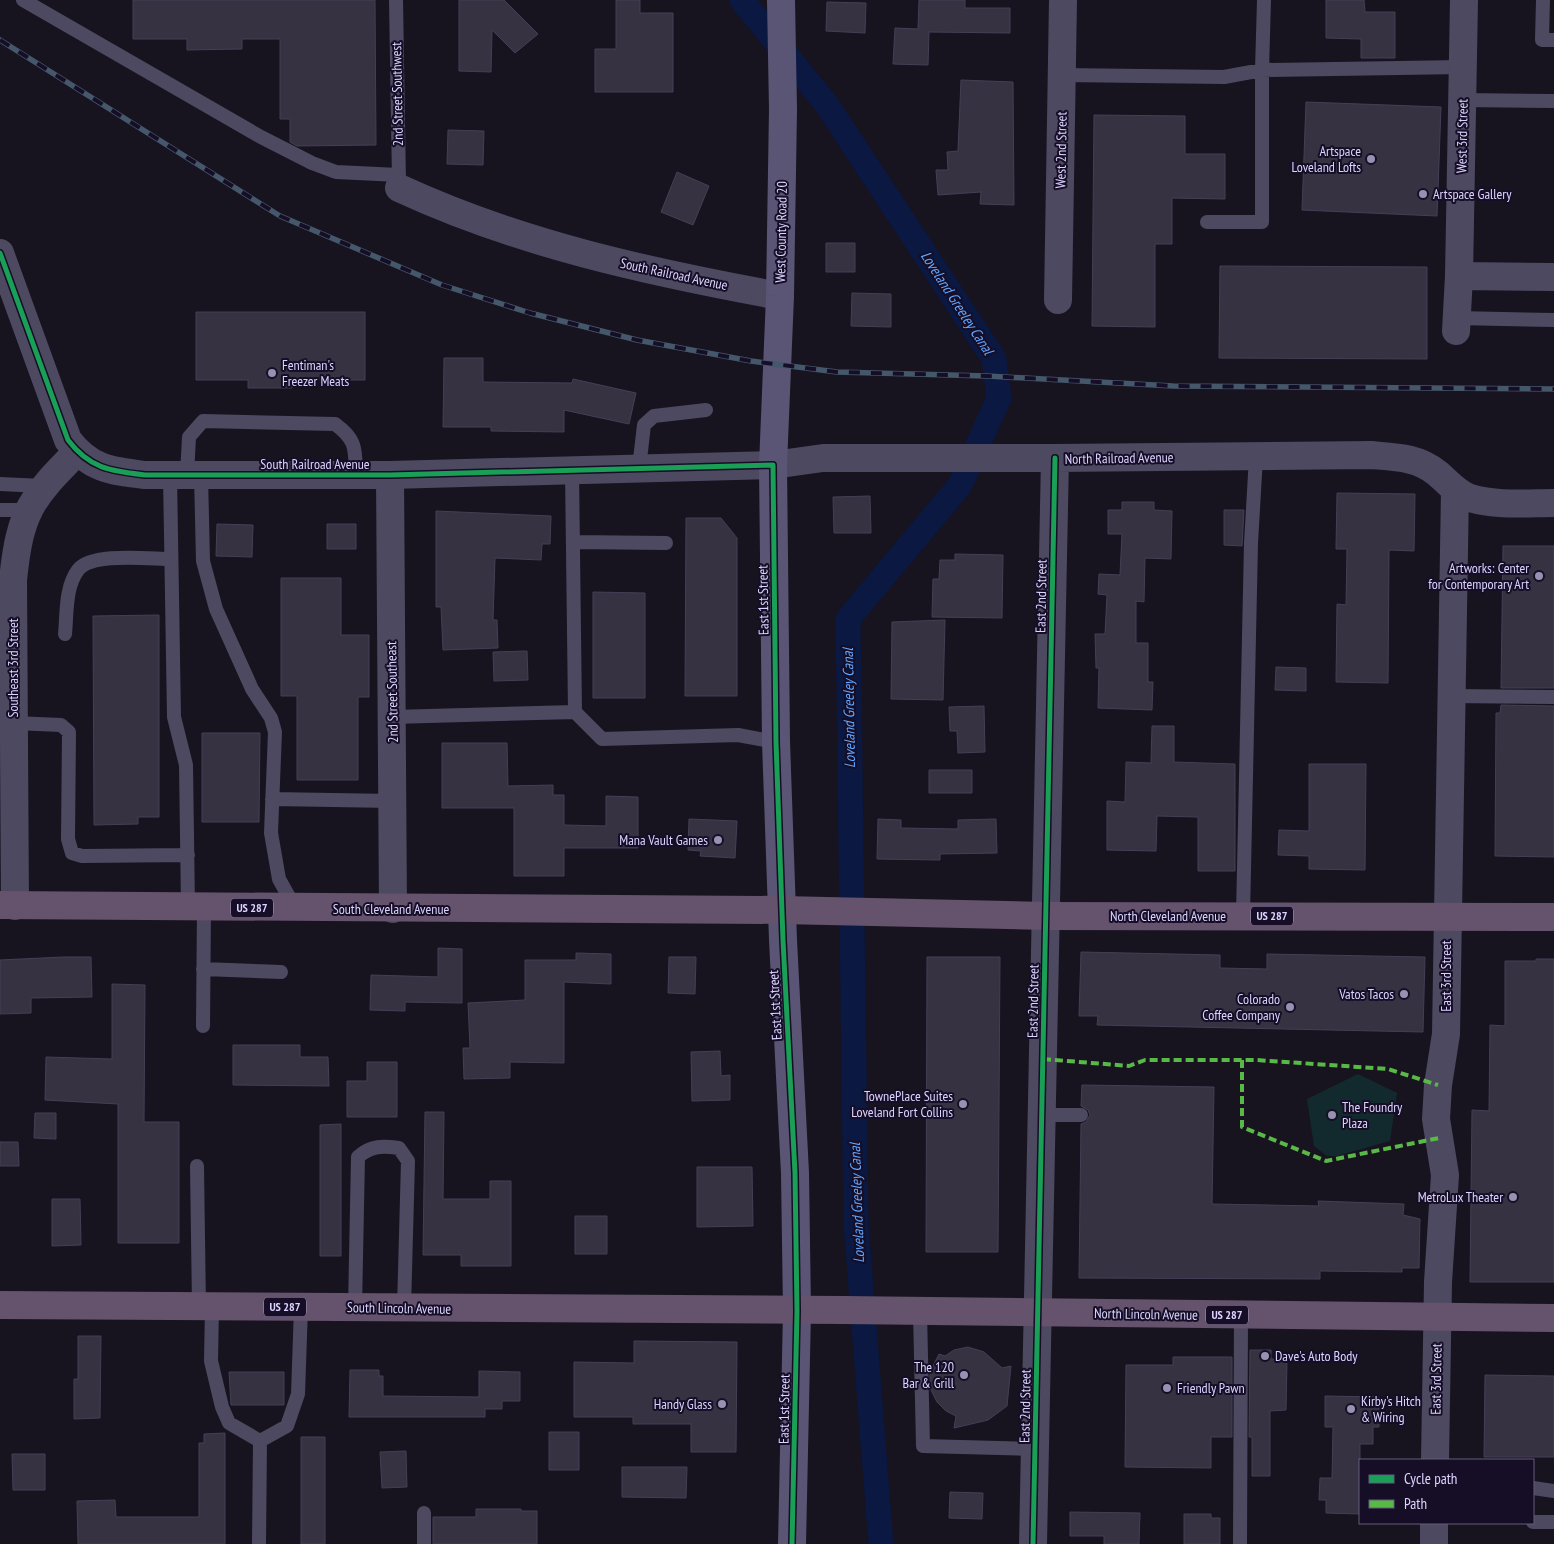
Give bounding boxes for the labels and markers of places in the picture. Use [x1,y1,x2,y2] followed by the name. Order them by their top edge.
[1292,142,1361,176] place label: Artspace Loveland Lofts
[1365,153,1377,165] marker: Artspace Loveland Lofts
[1433,185,1512,203] place label: Artspace Gallery
[1417,188,1429,200] marker: Artspace Gallery
[282,356,350,390] place label: Fentiman's Freezer Meats
[266,367,278,379] marker: Fentiman's Freezer Meats
[1428,559,1529,593] place label: Artworks: Center for Contemporary Art
[1533,570,1545,582] marker: Artworks: Center for Contemporary Art
[619,831,708,849] place label: Mana Vault Games
[712,834,724,846] marker: Mana Vault Games
[1338,985,1394,1003] place label: Vatos Tacos
[1398,988,1410,1000] marker: Vatos Tacos
[1202,990,1281,1024] place label: Colorado Coffee Company
[1284,1001,1296,1013] marker: Colorado Coffee Company
[851,1087,953,1121] place label: TownePlace Suites Loveland Fort Collins
[957,1098,969,1110] marker: TownePlace Suites Loveland Fort Collins
[1342,1098,1403,1132] place label: The Foundry Plaza
[1326,1109,1338,1121] marker: The Foundry Plaza
[1418,1188,1503,1206] place label: MetroLux Theater
[1507,1191,1519,1203] marker: MetroLux Theater
[1275,1347,1358,1365] place label: Dave's Auto Body
[1259,1350,1271,1362] marker: Dave's Auto Body
[903,1358,955,1392] place label: The 120 Bar & Grill
[958,1369,970,1381] marker: The 120 Bar & Grill
[1177,1379,1245,1397] place label: Friendly Pawn
[1161,1382,1173,1394] marker: Friendly Pawn
[1361,1392,1421,1426] place label: Kirby's Hitch & Wiring
[654,1395,712,1413] place label: Handy Glass
[716,1398,728,1410] marker: Handy Glass
[1345,1403,1357,1415] marker: Kirby's Hitch & Wiring

